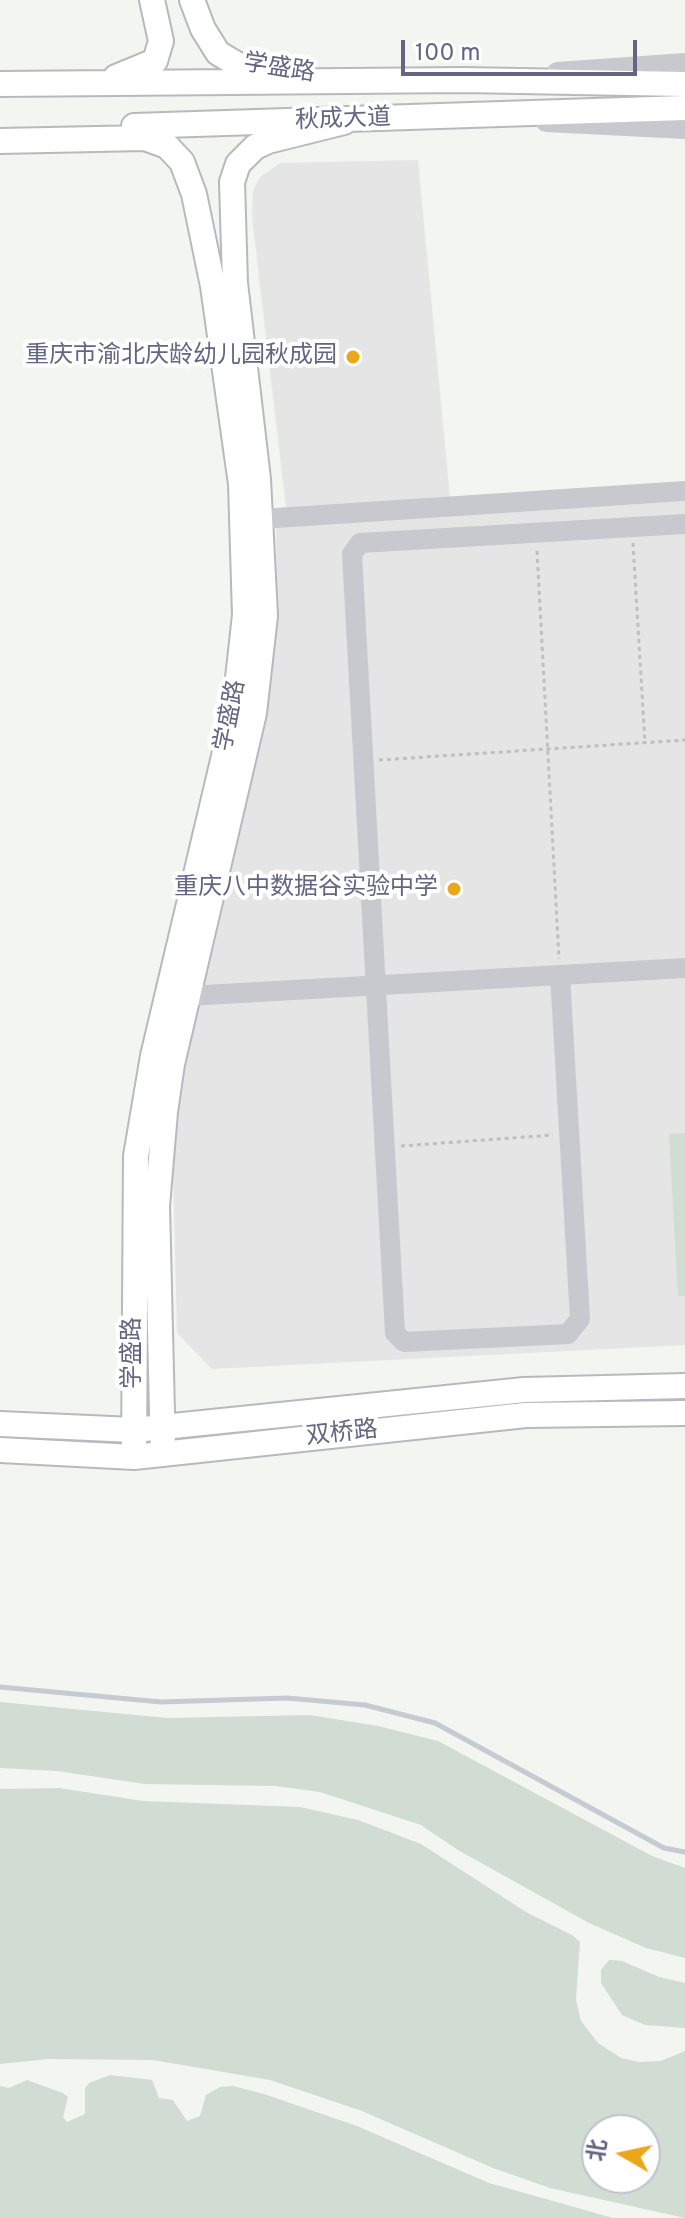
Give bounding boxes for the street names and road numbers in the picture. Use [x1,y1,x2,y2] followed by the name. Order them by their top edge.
[241,50,317,90] street label: 学盛路
[295,105,391,137] street label: 秋成大道
[211,678,253,754] street label: 学盛路
[120,1317,148,1389] street label: 学盛路
[305,1417,379,1453] street label: 双桥路

